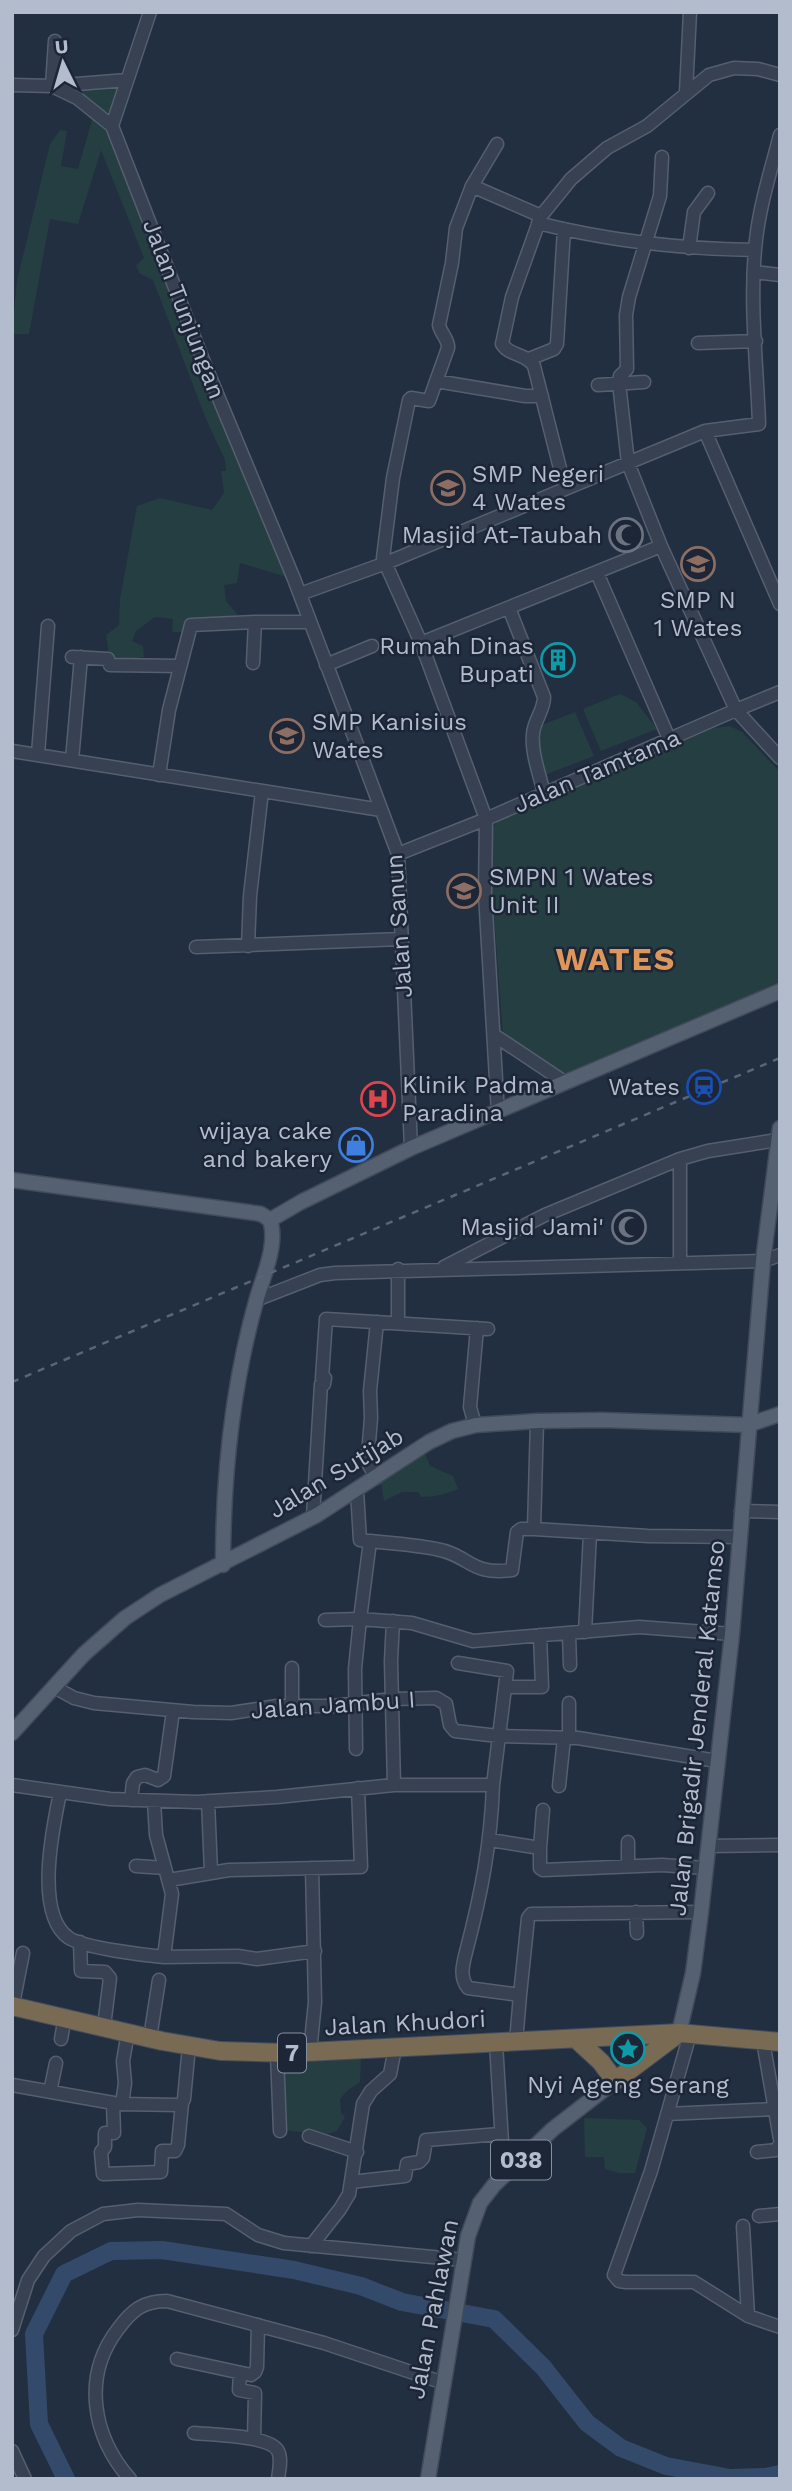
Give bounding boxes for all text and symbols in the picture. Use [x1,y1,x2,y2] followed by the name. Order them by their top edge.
[28,28,98,98] north arrow
[54,35,69,59] text: U
[137,215,231,403] street label: Jalan Tunjungan
[472,460,604,516] place label: SMP Negeri 4 Wates
[429,469,467,507] school or university icon: SMP Negeri 4 Wates
[607,516,645,554] mosque icon: Masjid At-Taubah
[402,521,602,549] place label: Masjid At-Taubah
[679,545,717,583] school or university icon: SMP N 1 Wates
[654,586,742,642] place label: SMP N 1 Wates
[379,632,534,688] place label: Rumah Dinas Bupati
[539,641,577,679] building icon: Rumah Dinas Bupati
[312,708,467,764] place label: SMP Kanisius Wates
[268,717,306,755] school or university icon: SMP Kanisius Wates
[509,723,685,819] street label: Jalan Tamtama
[380,853,418,999] street label: Jalan Sanun
[489,863,654,919] place label: SMPN 1 Wates Unit II
[445,872,483,910] school or university icon: SMPN 1 Wates Unit II
[556,940,676,978] district label: WATES
[685,1068,723,1106] station icon: Wates
[402,1071,554,1127] place label: Klinik Padma Paradina
[608,1073,680,1101] place label: Wates
[359,1080,397,1118] hospital icon: Klinik Padma Paradina
[199,1117,333,1173] place label: wijaya cake and bakery
[337,1126,375,1164] shop icon: wijaya cake and bakery
[610,1208,648,1246] mosque icon: Masjid Jami'
[460,1213,604,1241] place label: Masjid Jami'
[264,1422,408,1524] street label: Jalan Sutijab
[663,1539,731,1917] street label: Jalan Brigadir Jenderal Katamso
[250,1685,416,1725] street label: Jalan Jambu I
[324,2005,486,2041] street label: Jalan Khudori
[609,2030,647,2068] place icon: Nyi Ageng Serang
[278,2034,306,2072] road number: 7
[527,2071,729,2099] place label: Nyi Ageng Serang
[491,2140,551,2180] road number: 038
[402,2217,464,2401] street label: Jalan Pahlawan

